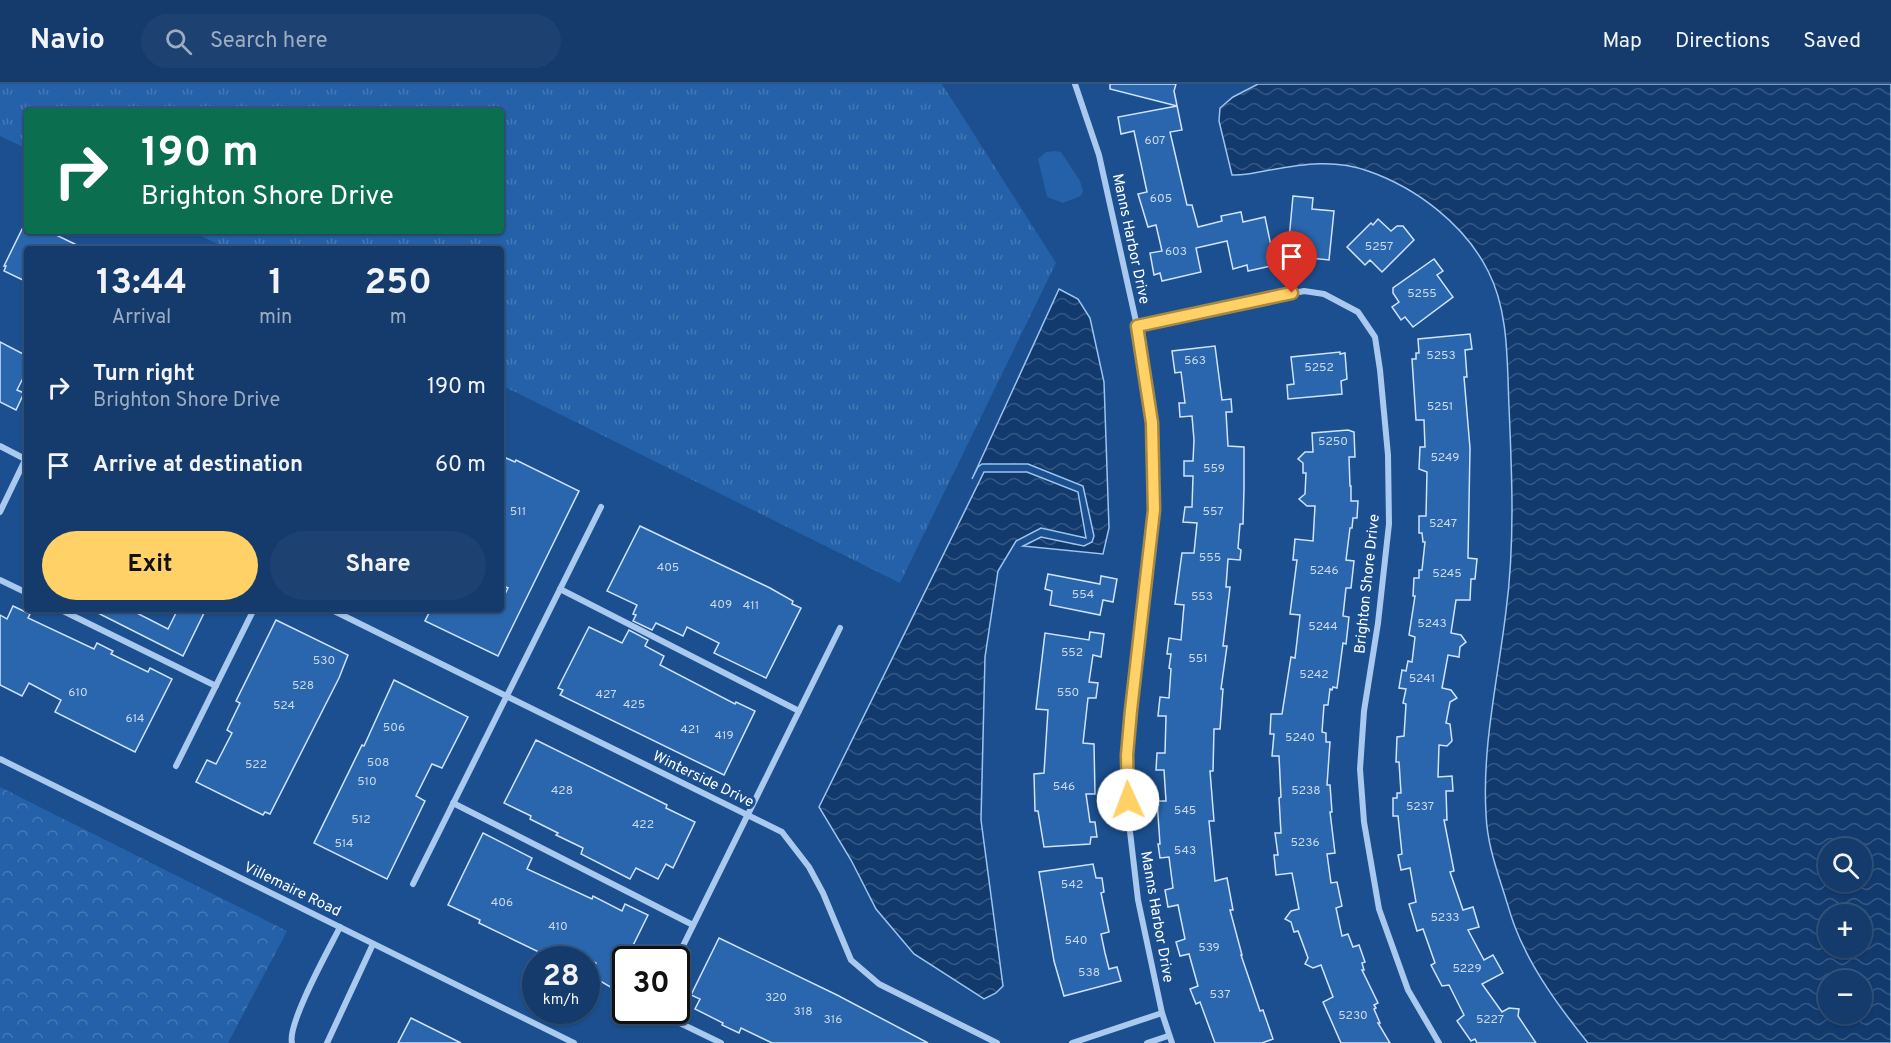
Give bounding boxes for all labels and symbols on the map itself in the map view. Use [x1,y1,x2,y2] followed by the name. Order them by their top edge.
[1145,133,1165,149] house number: 607
[1107,172,1153,306] street label: Manns Harbor Drive
[1150,191,1172,207] house number: 605
[1266,231,1317,293] pin
[1365,239,1393,255] house number: 5257
[1165,244,1187,260] house number: 603
[1407,286,1437,302] house number: 5255
[1426,348,1456,364] house number: 5253
[1184,353,1206,369] house number: 563
[1304,360,1334,376] house number: 5252
[1427,399,1453,415] house number: 5251
[1318,434,1348,450] house number: 5250
[1430,450,1460,466] house number: 5249
[1203,461,1225,477] house number: 559
[510,504,526,520] house number: 511
[1202,504,1224,520] house number: 557
[1351,513,1385,655] street label: Brighton Shore Drive
[1429,516,1457,532] house number: 5247
[1199,550,1221,566] house number: 555
[657,560,679,576] house number: 405
[1309,563,1339,579] house number: 5246
[1432,566,1462,582] house number: 5245
[1072,587,1094,603] house number: 554
[1191,589,1213,605] house number: 553
[710,597,732,613] house number: 409
[743,598,759,614] house number: 411
[1417,616,1447,632] house number: 5243
[1308,619,1338,635] house number: 5244
[1061,645,1083,661] house number: 552
[1188,651,1208,667] house number: 551
[313,653,335,669] house number: 530
[1299,667,1329,683] house number: 5242
[1409,671,1435,687] house number: 5241
[292,678,314,694] house number: 528
[68,685,88,701] house number: 610
[1057,685,1079,701] house number: 550
[596,687,616,703] house number: 427
[623,697,645,713] house number: 425
[273,698,295,714] house number: 524
[126,711,144,727] house number: 614
[383,720,405,736] house number: 506
[680,722,700,738] house number: 421
[714,728,734,744] house number: 419
[1285,730,1315,746] house number: 5240
[649,747,757,813] street label: Winterside Drive
[367,755,389,771] house number: 508
[245,757,267,773] house number: 522
[1096,768,1160,832] position arrow
[357,774,377,790] house number: 510
[1053,779,1075,795] house number: 546
[551,783,573,799] house number: 428
[1291,783,1321,799] house number: 5238
[1406,799,1434,815] house number: 5237
[1174,803,1196,819] house number: 545
[351,812,371,828] house number: 512
[632,817,654,833] house number: 422
[1290,835,1320,851] house number: 5236
[334,836,354,852] house number: 514
[1174,843,1196,859] house number: 543
[1135,850,1177,984] street label: Manns Harbor Drive
[240,858,344,922] street label: Villemaire Road
[1061,877,1083,893] house number: 542
[491,895,513,911] house number: 406
[1430,910,1460,926] house number: 5233
[548,919,568,935] house number: 410
[1065,933,1087,949] house number: 540
[1198,940,1220,956] house number: 539
[612,946,690,1024] speed limit sign: 30
[1452,961,1482,977] house number: 5229
[1078,965,1100,981] house number: 538
[1210,987,1230,1003] house number: 537
[765,990,787,1006] house number: 320
[793,1004,813,1020] house number: 318
[1338,1008,1368,1024] house number: 5230
[824,1012,842,1028] house number: 316
[1476,1012,1504,1028] house number: 5227

